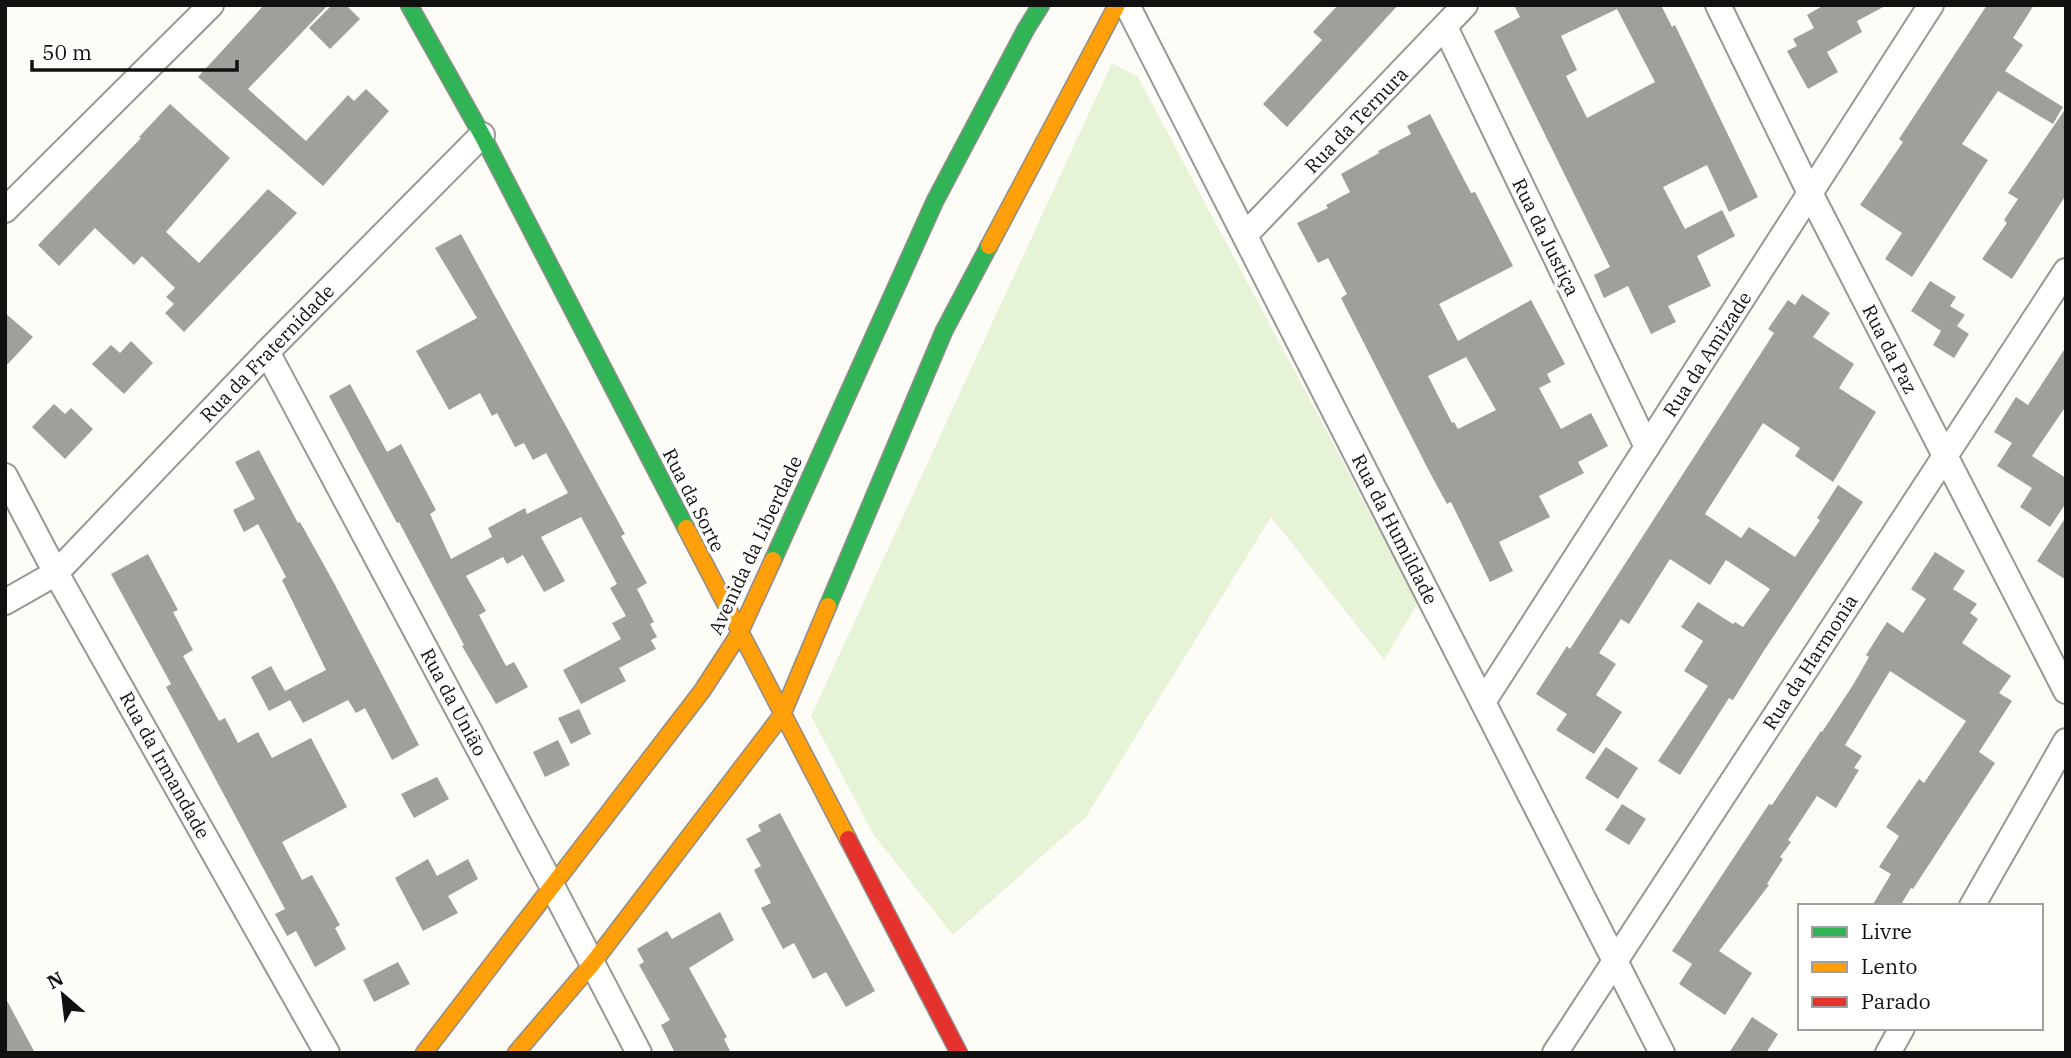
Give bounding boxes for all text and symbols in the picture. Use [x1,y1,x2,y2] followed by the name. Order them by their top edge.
[32,28,236,72] scale bar
[42,38,92,66] text: 50 m
[1299,62,1413,178] street label: Rua da Ternura
[1507,174,1585,300] street label: Rua da Justiça
[195,279,339,427] street label: Rua da Fraternidade
[1658,287,1756,421] street label: Rua da Amizade
[1857,300,1923,398] street label: Rua da Paz
[658,444,730,556] street label: Rua da Sorte
[1347,450,1443,608] street label: Rua da Humildade
[703,452,807,638] street label: Avenida da Liberdade
[1757,590,1863,734] street label: Rua da Harmonia
[416,644,492,760] street label: Rua da União
[115,687,215,843] street label: Rua da Irmandade
[1798,904,2043,1030] legend
[1861,917,1912,945] text: Livre
[1861,952,1917,980] text: Lento
[28,960,98,1030] north arrow
[43,966,67,994] text: N
[1861,987,1931,1015] text: Parado

